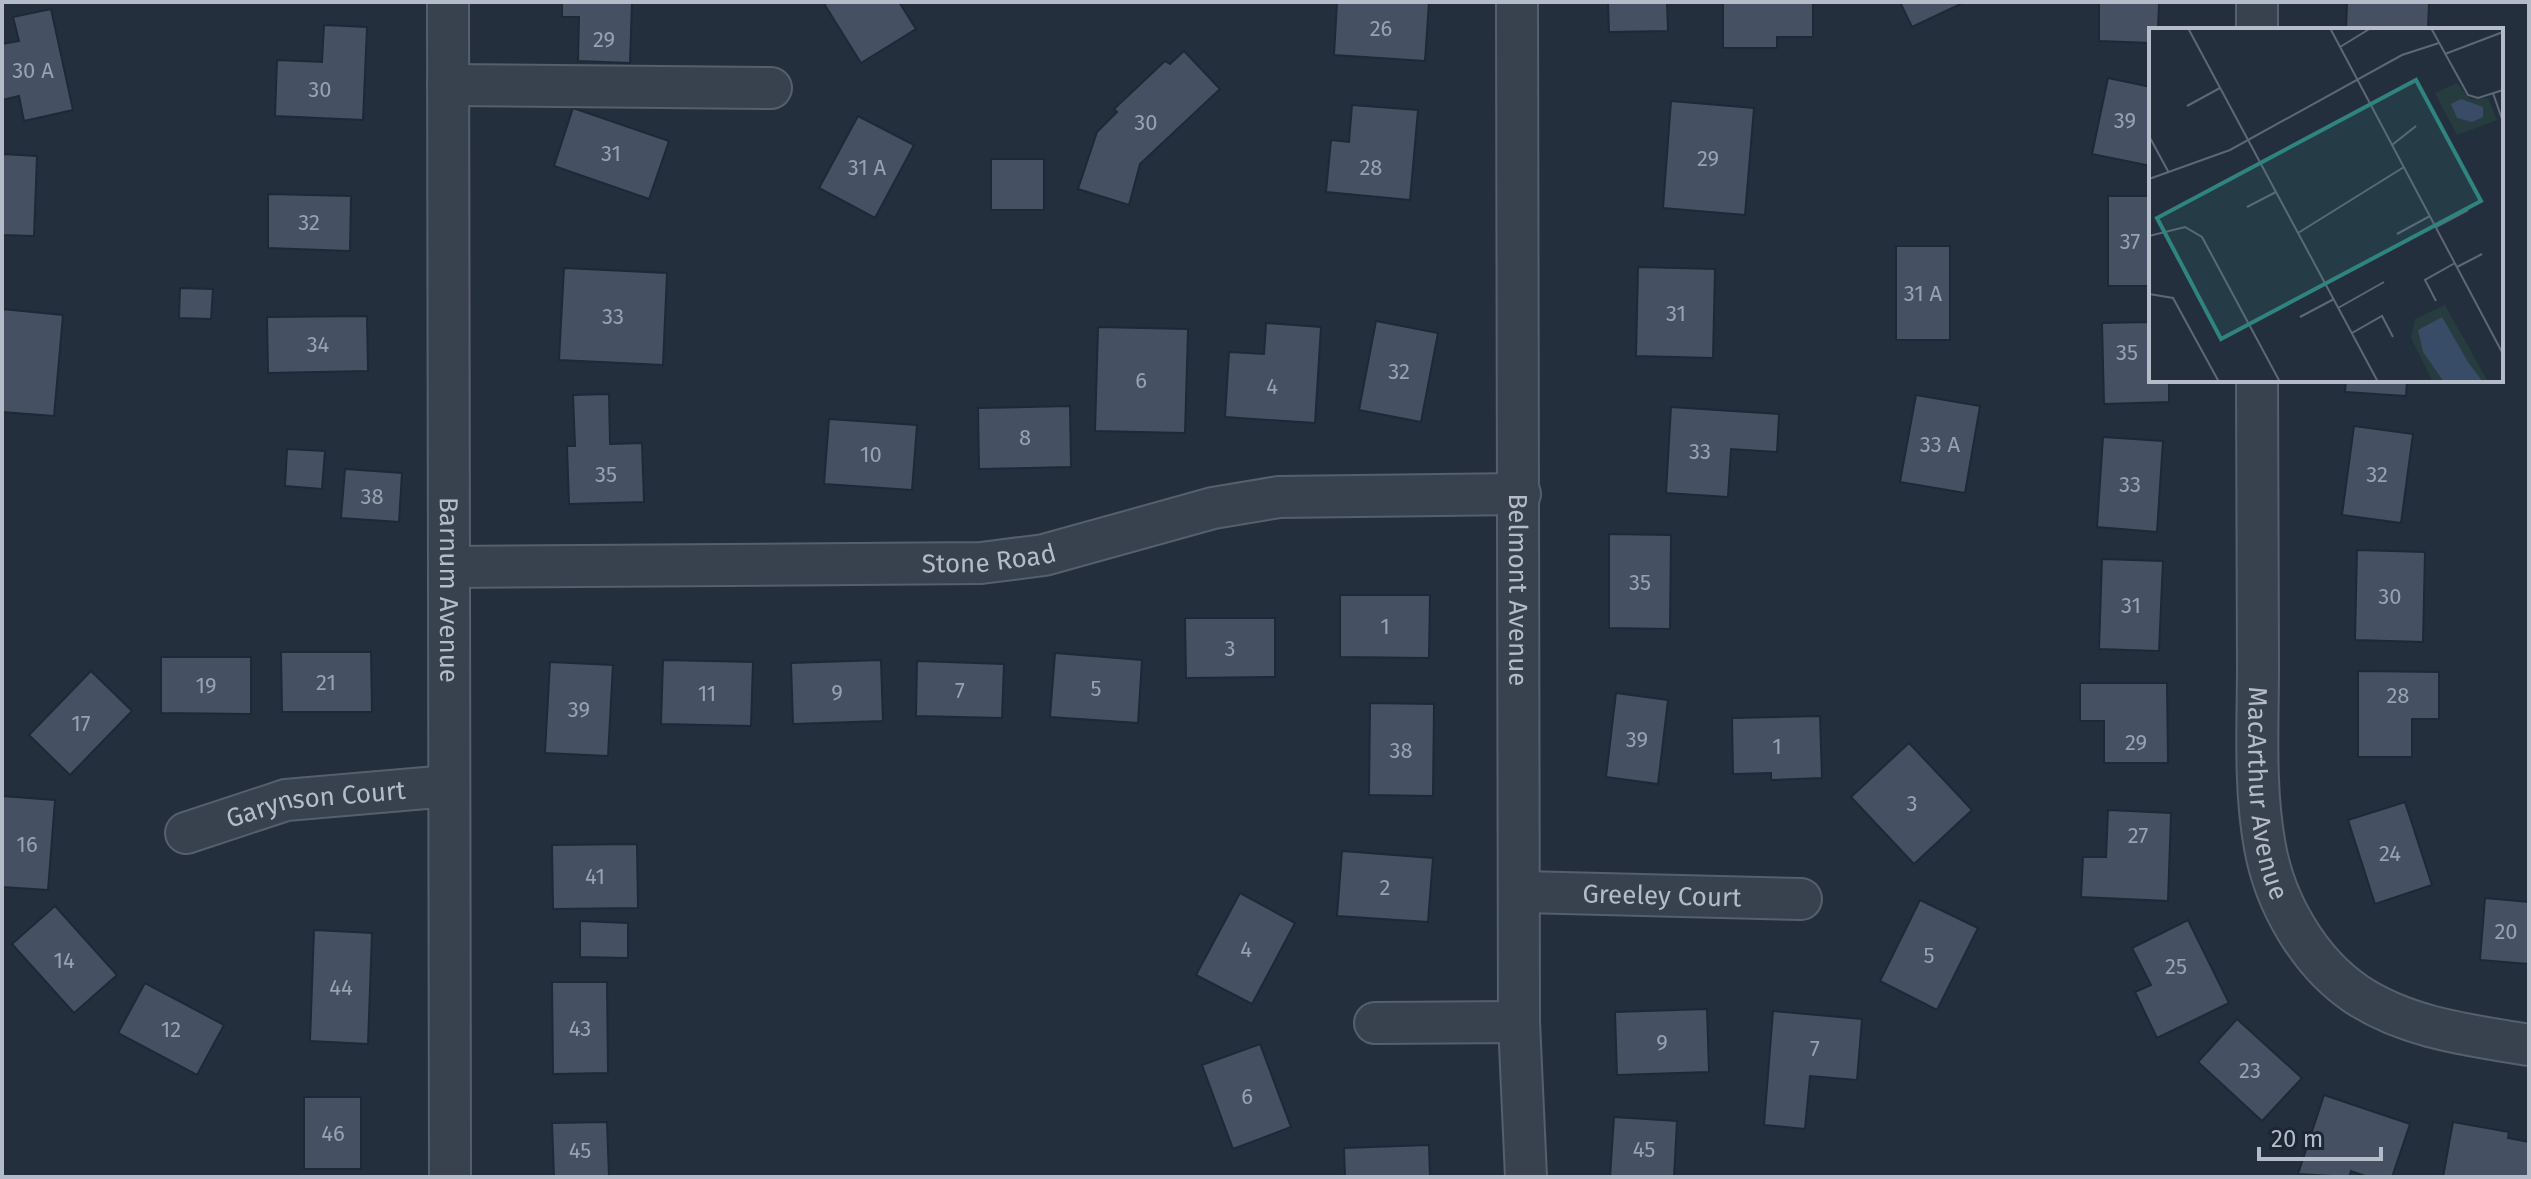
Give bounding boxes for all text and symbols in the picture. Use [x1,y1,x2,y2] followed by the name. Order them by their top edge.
[1370,15,1392,42] house number: 26
[593,26,615,53] house number: 29
[2149,28,2503,382] inset map
[12,57,54,84] house number: 30 A
[308,76,332,103] house number: 30
[2114,107,2136,134] house number: 39
[1134,109,1158,136] house number: 30
[601,140,621,167] house number: 31
[1697,145,1719,172] house number: 29
[848,154,887,181] house number: 31 A
[1359,154,1383,181] house number: 28
[298,209,320,236] house number: 32
[2120,228,2141,255] house number: 37
[1904,280,1943,307] house number: 31 A
[1666,300,1686,327] house number: 31
[602,303,624,330] house number: 33
[307,331,330,358] house number: 34
[2116,339,2138,366] house number: 35
[1388,358,1410,385] house number: 32
[1135,367,1147,394] house number: 6
[1266,373,1278,400] house number: 4
[1019,424,1031,451] house number: 8
[1920,431,1961,458] house number: 33 A
[1689,438,1711,465] house number: 33
[860,441,882,468] house number: 10
[595,461,617,488] house number: 35
[2366,461,2388,488] house number: 32
[2119,471,2141,498] house number: 33
[360,483,384,510] house number: 38
[1502,493,1534,687] street label: Belmont Avenue
[433,497,465,683] street label: Barnum Avenue
[922,537,1060,579] street label: Stone Road
[1629,569,1651,596] house number: 35
[2378,583,2402,610] house number: 30
[2121,592,2141,619] house number: 31
[1380,613,1390,640] house number: 1
[1225,635,1235,662] house number: 3
[316,669,336,696] house number: 21
[195,672,217,699] house number: 19
[1090,675,1102,702] house number: 5
[955,677,965,704] house number: 7
[831,679,843,706] house number: 9
[698,680,716,707] house number: 11
[2386,682,2410,709] house number: 28
[2242,686,2295,904] street label: MacArthur Avenue
[568,696,590,723] house number: 39
[71,710,91,737] house number: 17
[1626,726,1648,753] house number: 39
[2125,729,2147,756] house number: 29
[1772,733,1782,760] house number: 1
[1389,737,1413,764] house number: 38
[222,774,407,834] street label: Garynson Court
[1907,790,1917,817] house number: 3
[2128,822,2148,849] house number: 27
[16,831,38,858] house number: 16
[2379,840,2401,867] house number: 24
[585,863,605,890] house number: 41
[1380,874,1390,901] house number: 2
[1582,878,1742,913] street label: Greeley Court
[2494,918,2518,945] house number: 20
[1240,936,1252,963] house number: 4
[1923,942,1935,969] house number: 5
[53,947,75,974] house number: 14
[2165,953,2187,980] house number: 25
[329,974,353,1001] house number: 44
[569,1015,591,1042] house number: 43
[161,1016,181,1043] house number: 12
[1656,1029,1668,1056] house number: 9
[1810,1035,1820,1062] house number: 7
[2239,1057,2261,1084] house number: 23
[1241,1083,1253,1110] house number: 6
[2259,1111,2381,1161] scale bar
[321,1120,345,1147] house number: 46
[2271,1125,2323,1153] text: 20 m
[1633,1136,1655,1163] house number: 45
[569,1137,591,1164] house number: 45

